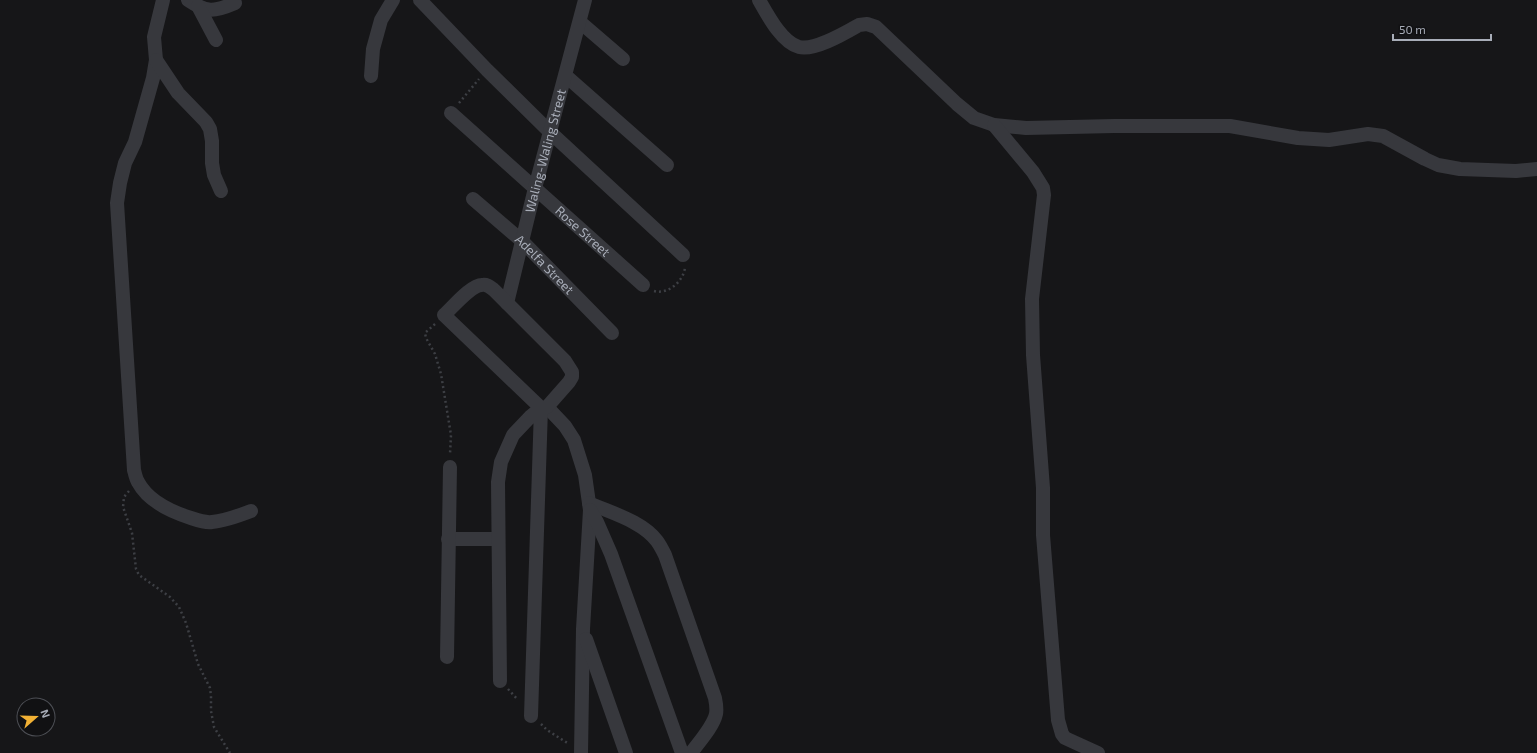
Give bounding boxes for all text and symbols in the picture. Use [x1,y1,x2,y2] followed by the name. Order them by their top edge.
[1393,16,1491,42] scale bar
[1399,22,1426,36] text: 50 m
[521,87,569,214] street label: Waling-Waling Street
[552,202,614,260] street label: Rose Street
[512,231,578,298] street label: Adelfa Street
[16,697,56,737] north arrow
[38,707,53,719] text: N

